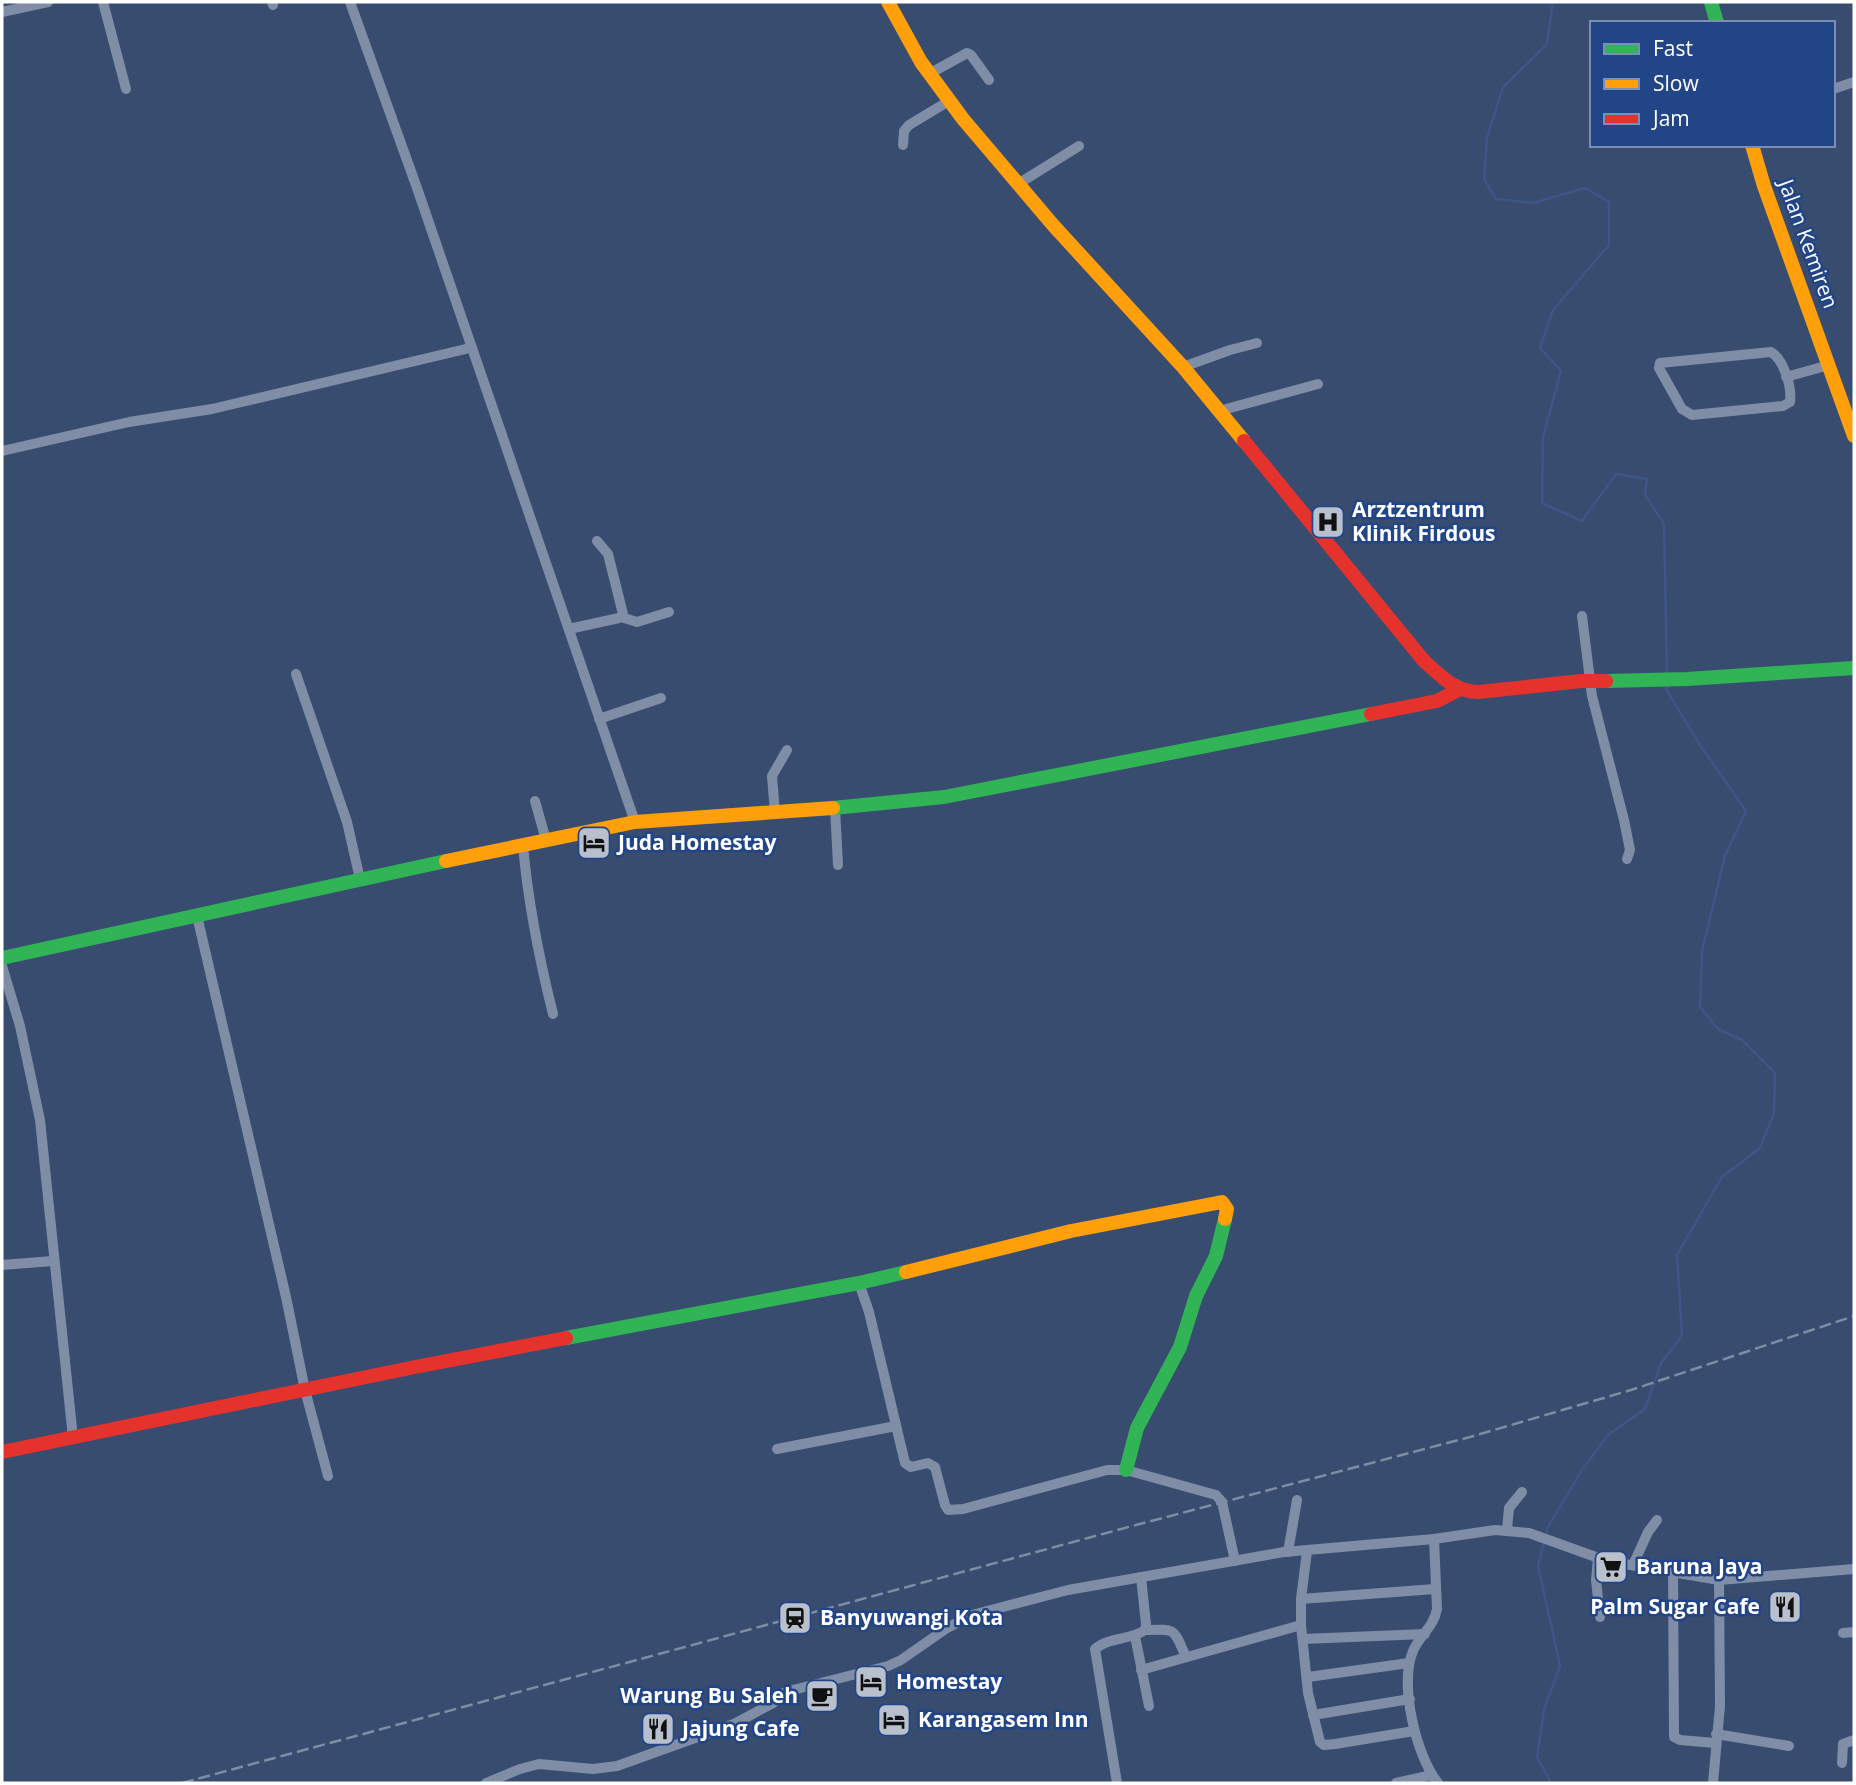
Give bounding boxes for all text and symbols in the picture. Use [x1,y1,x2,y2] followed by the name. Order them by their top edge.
[1590,21,1835,147] legend
[1653,34,1693,62] text: Fast
[1653,69,1699,97] text: Slow
[1651,104,1690,132] text: Jam
[1772,173,1845,312] street label: Jalan Kemiren
[1352,495,1495,547] place label: Arztzentrum Klinik Firdous
[1309,503,1347,541] hospital icon: Arztzentrum Klinik Firdous
[575,824,613,862] hotel icon: Juda Homestay
[616,828,777,856] place label: Juda Homestay
[1592,1548,1630,1586] supermarket icon: Baruna Jaya
[1636,1552,1762,1580] place label: Baruna Jaya
[1766,1588,1804,1626] restaurant icon: Palm Sugar Cafe
[1590,1592,1760,1620] place label: Palm Sugar Cafe
[776,1599,814,1637] station icon: Banyuwangi Kota
[820,1603,1003,1631] place label: Banyuwangi Kota
[852,1663,890,1701] hotel icon: Homestay
[896,1667,1002,1695] place label: Homestay
[803,1677,841,1715] cafe icon: Warung Bu Saleh
[620,1681,798,1709] place label: Warung Bu Saleh
[875,1701,913,1739] hotel icon: Karangasem Inn
[918,1705,1089,1733] place label: Karangasem Inn
[639,1710,677,1748] restaurant icon: Jajung Cafe
[680,1714,800,1742] place label: Jajung Cafe

